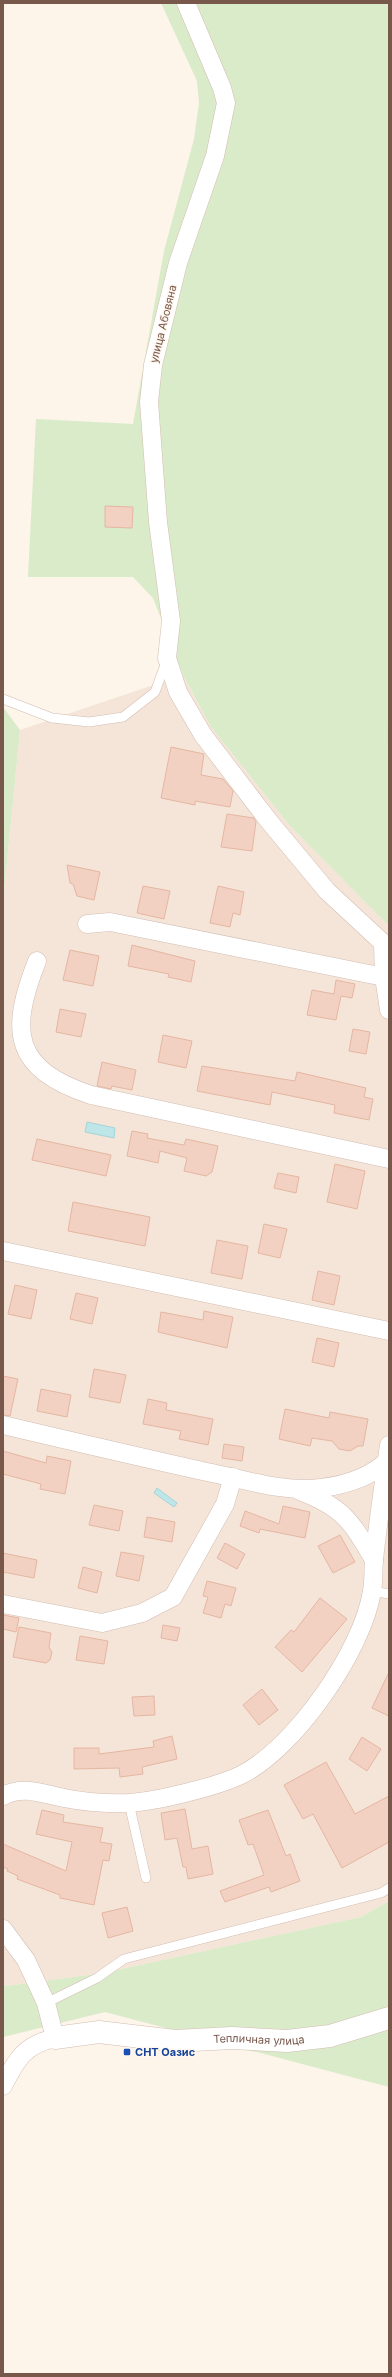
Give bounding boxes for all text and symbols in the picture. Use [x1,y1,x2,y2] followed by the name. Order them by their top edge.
[147,283,179,365] street label: улица Абовяна
[213,2031,305,2048] street label: Тепличная улица
[135,2045,196,2059] place label: СНТ Оазис
[122,2047,132,2057] marker: СНТ Оазис

